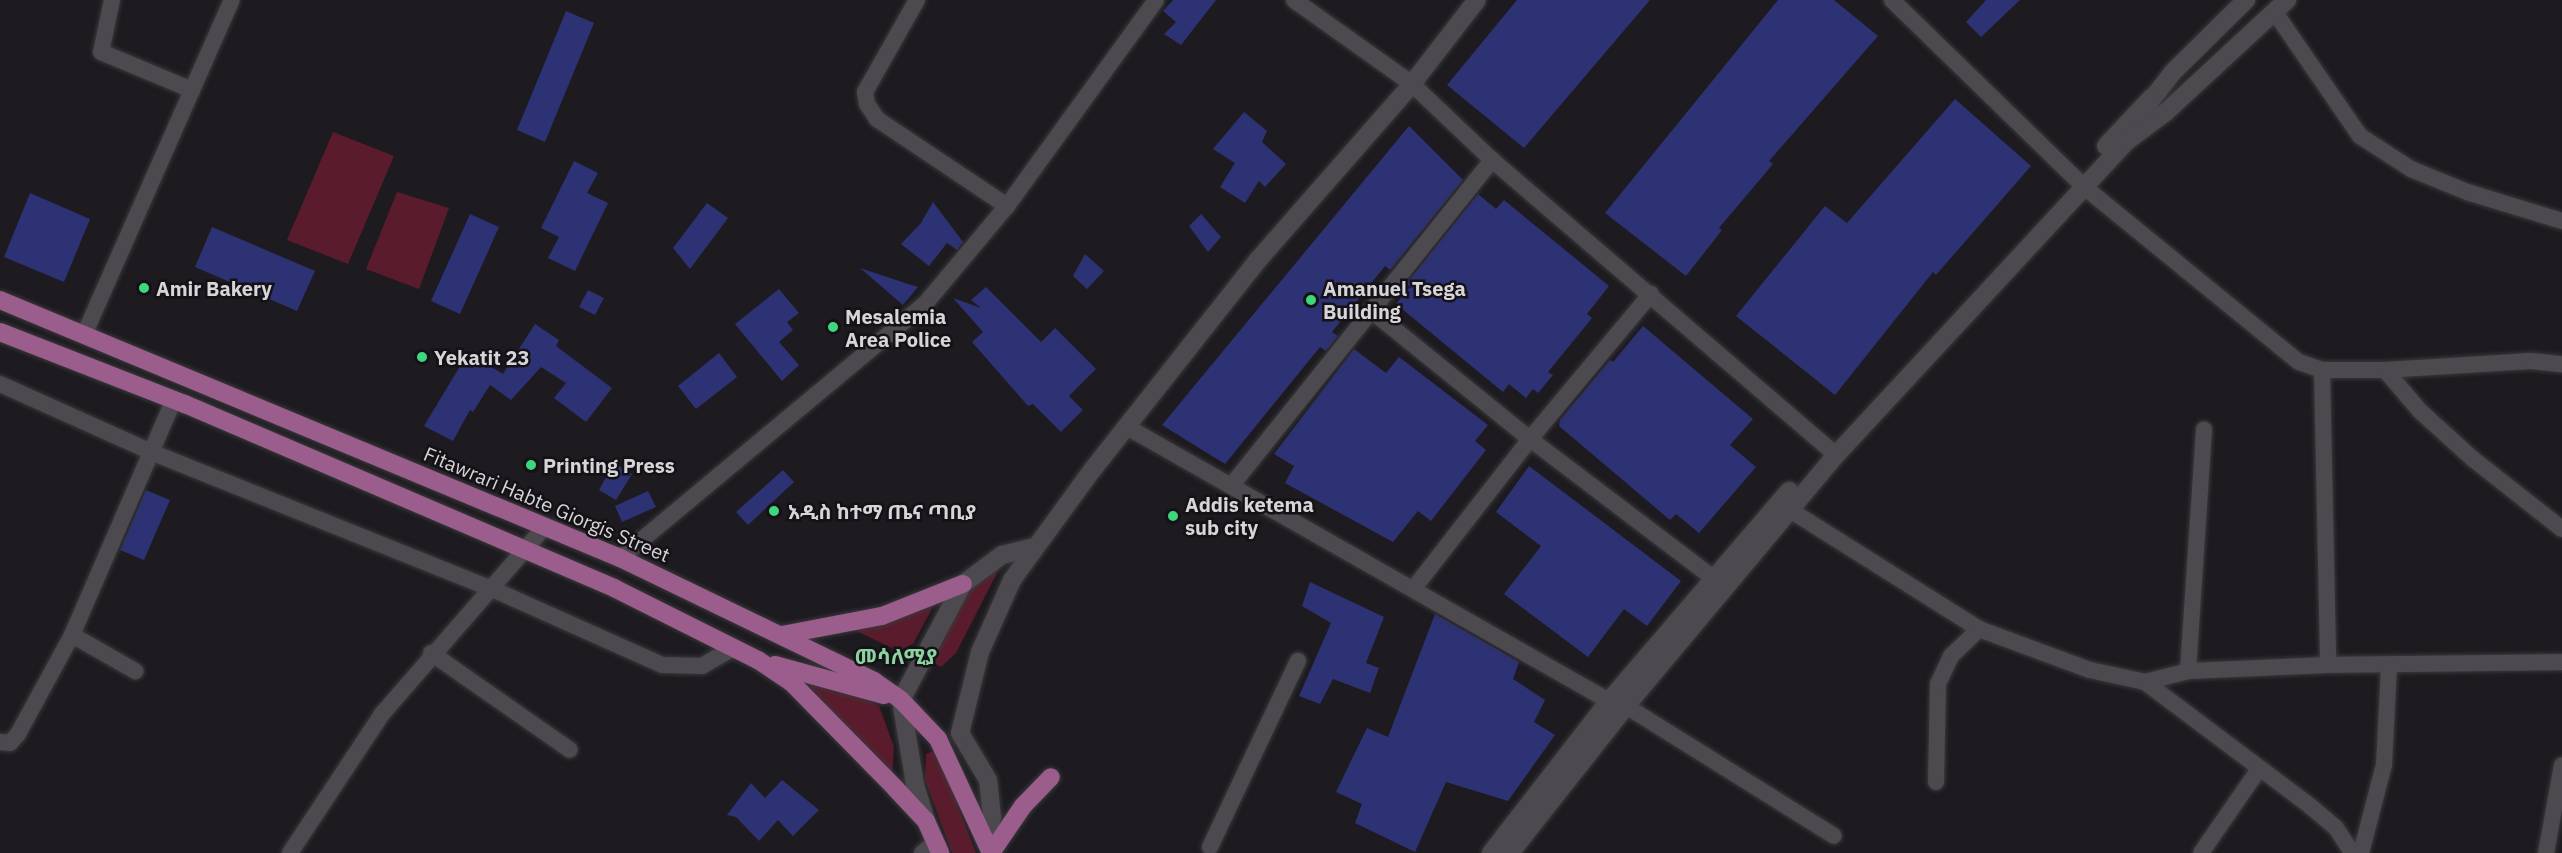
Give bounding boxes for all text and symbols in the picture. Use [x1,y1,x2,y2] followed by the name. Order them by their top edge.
[156,276,272,300] place label: Amir Bakery
[1323,276,1466,323] place label: Amanuel Tsega Building
[137,281,151,295] marker: Amir Bakery
[1304,293,1318,307] marker: Amanuel Tsega Building
[845,304,951,351] place label: Mesalemia Area Police
[826,320,840,334] marker: Mesalemia Area Police
[434,345,530,369] place label: Yekatit 23
[415,350,429,364] marker: Yekatit 23
[420,441,674,567] street label: Fitawrari Habte Giorgis Street
[543,453,675,477] place label: Printing Press
[524,458,538,472] marker: Printing Press
[1185,492,1314,539] place label: Addis ketema sub city
[788,499,976,523] place label: አዲስ ከተማ ጤና ጣቢያ
[765,502,783,520] marker: አዲስ ከተማ ጤና ጣቢያ
[1166,509,1180,523] marker: Addis ketema sub city
[855,643,937,669] district label: መሳለሚያ

